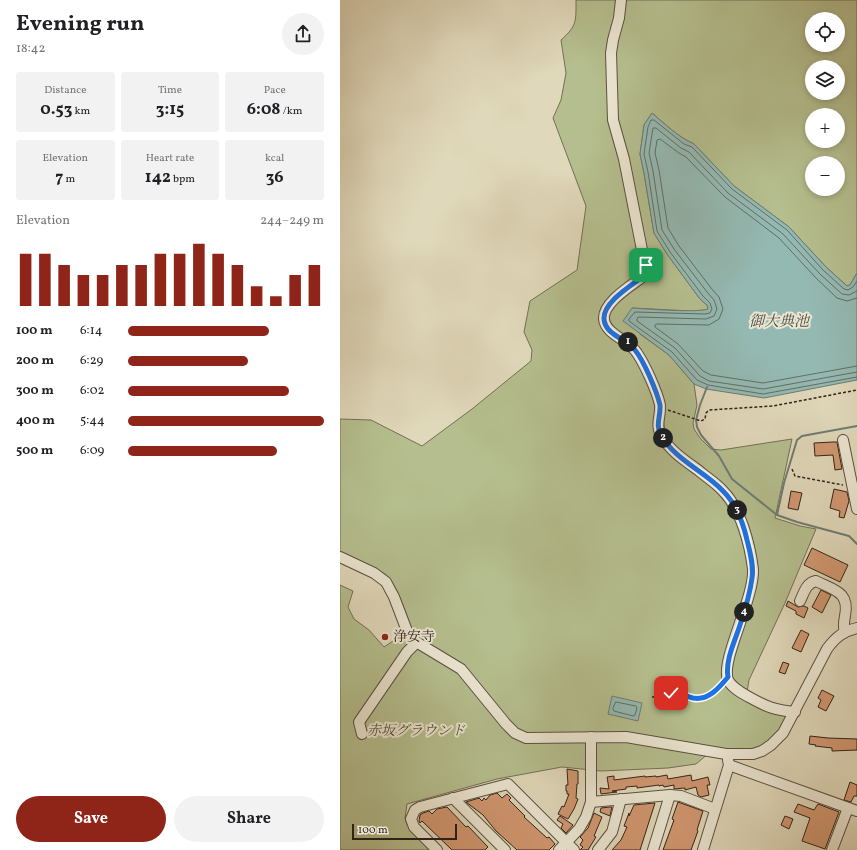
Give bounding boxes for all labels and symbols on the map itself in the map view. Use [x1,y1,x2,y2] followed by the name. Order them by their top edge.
[629,248,663,282] pin
[749,312,811,333] water label: 御大典池
[618,332,638,352] pin: 1
[653,428,673,448] pin: 2
[727,500,747,520] pin: 3
[734,602,754,622] pin: 4
[393,628,435,647] place label: 浄安寺
[380,632,390,642] marker: 浄安寺
[654,676,688,710] pin
[367,722,466,741] park label: 赤坂グラウンド
[352,822,457,841] scale bar

